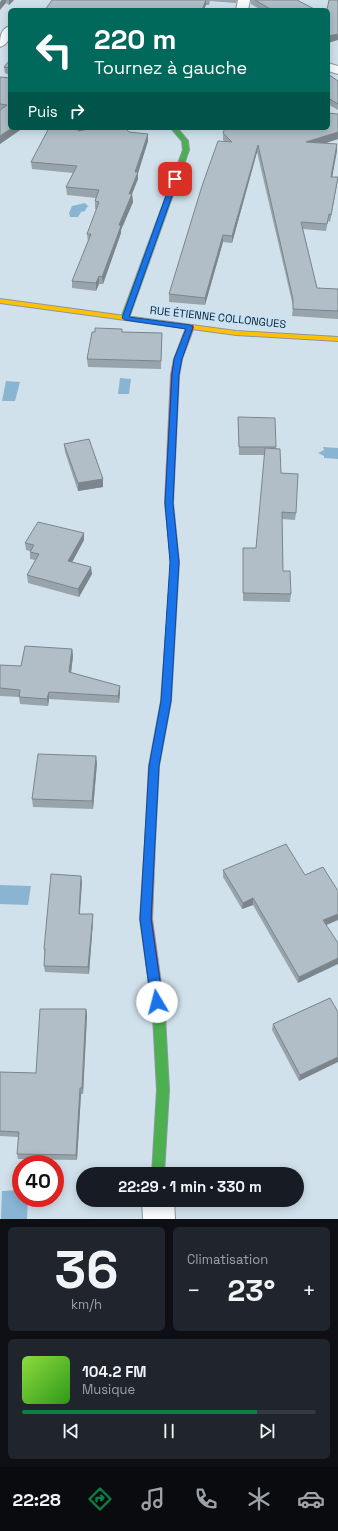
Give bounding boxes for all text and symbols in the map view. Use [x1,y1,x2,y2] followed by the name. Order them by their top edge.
[94,21,176,57] text: 220 m
[28,24,80,76] icon: left
[94,56,247,79] text: Tournez à gauche
[66,100,88,122] icon: right
[28,102,58,121] text: Puis
[158,162,192,196] pin
[164,168,186,190] icon: arrive
[149,303,287,331] street label: RUE ÉTIENNE COLLONGUES
[136,981,178,1023] position arrow
[12,1155,64,1207] speed limit sign: 40
[118,1177,262,1196] text: 22:29 · 1 min · 330 m
[55,1237,118,1303] text: 36
[187,1251,268,1268] text: Climatisation
[228,1271,275,1310] text: 23°
[187,1276,201,1304] text: −
[302,1276,316,1304] text: +
[71,1296,102,1313] text: km/h
[82,1362,146,1381] text: 104.2 FM
[82,1381,135,1398] text: Musique
[60,1420,82,1442] icon: previous
[158,1420,180,1442] icon: pause
[256,1420,278,1442] icon: next
[86,1485,114,1513] icon: directions
[139,1485,167,1513] icon: music
[192,1485,220,1513] icon: phone
[245,1485,273,1513] icon: climate
[297,1485,325,1513] icon: car
[12,1488,61,1511] text: 22:28

